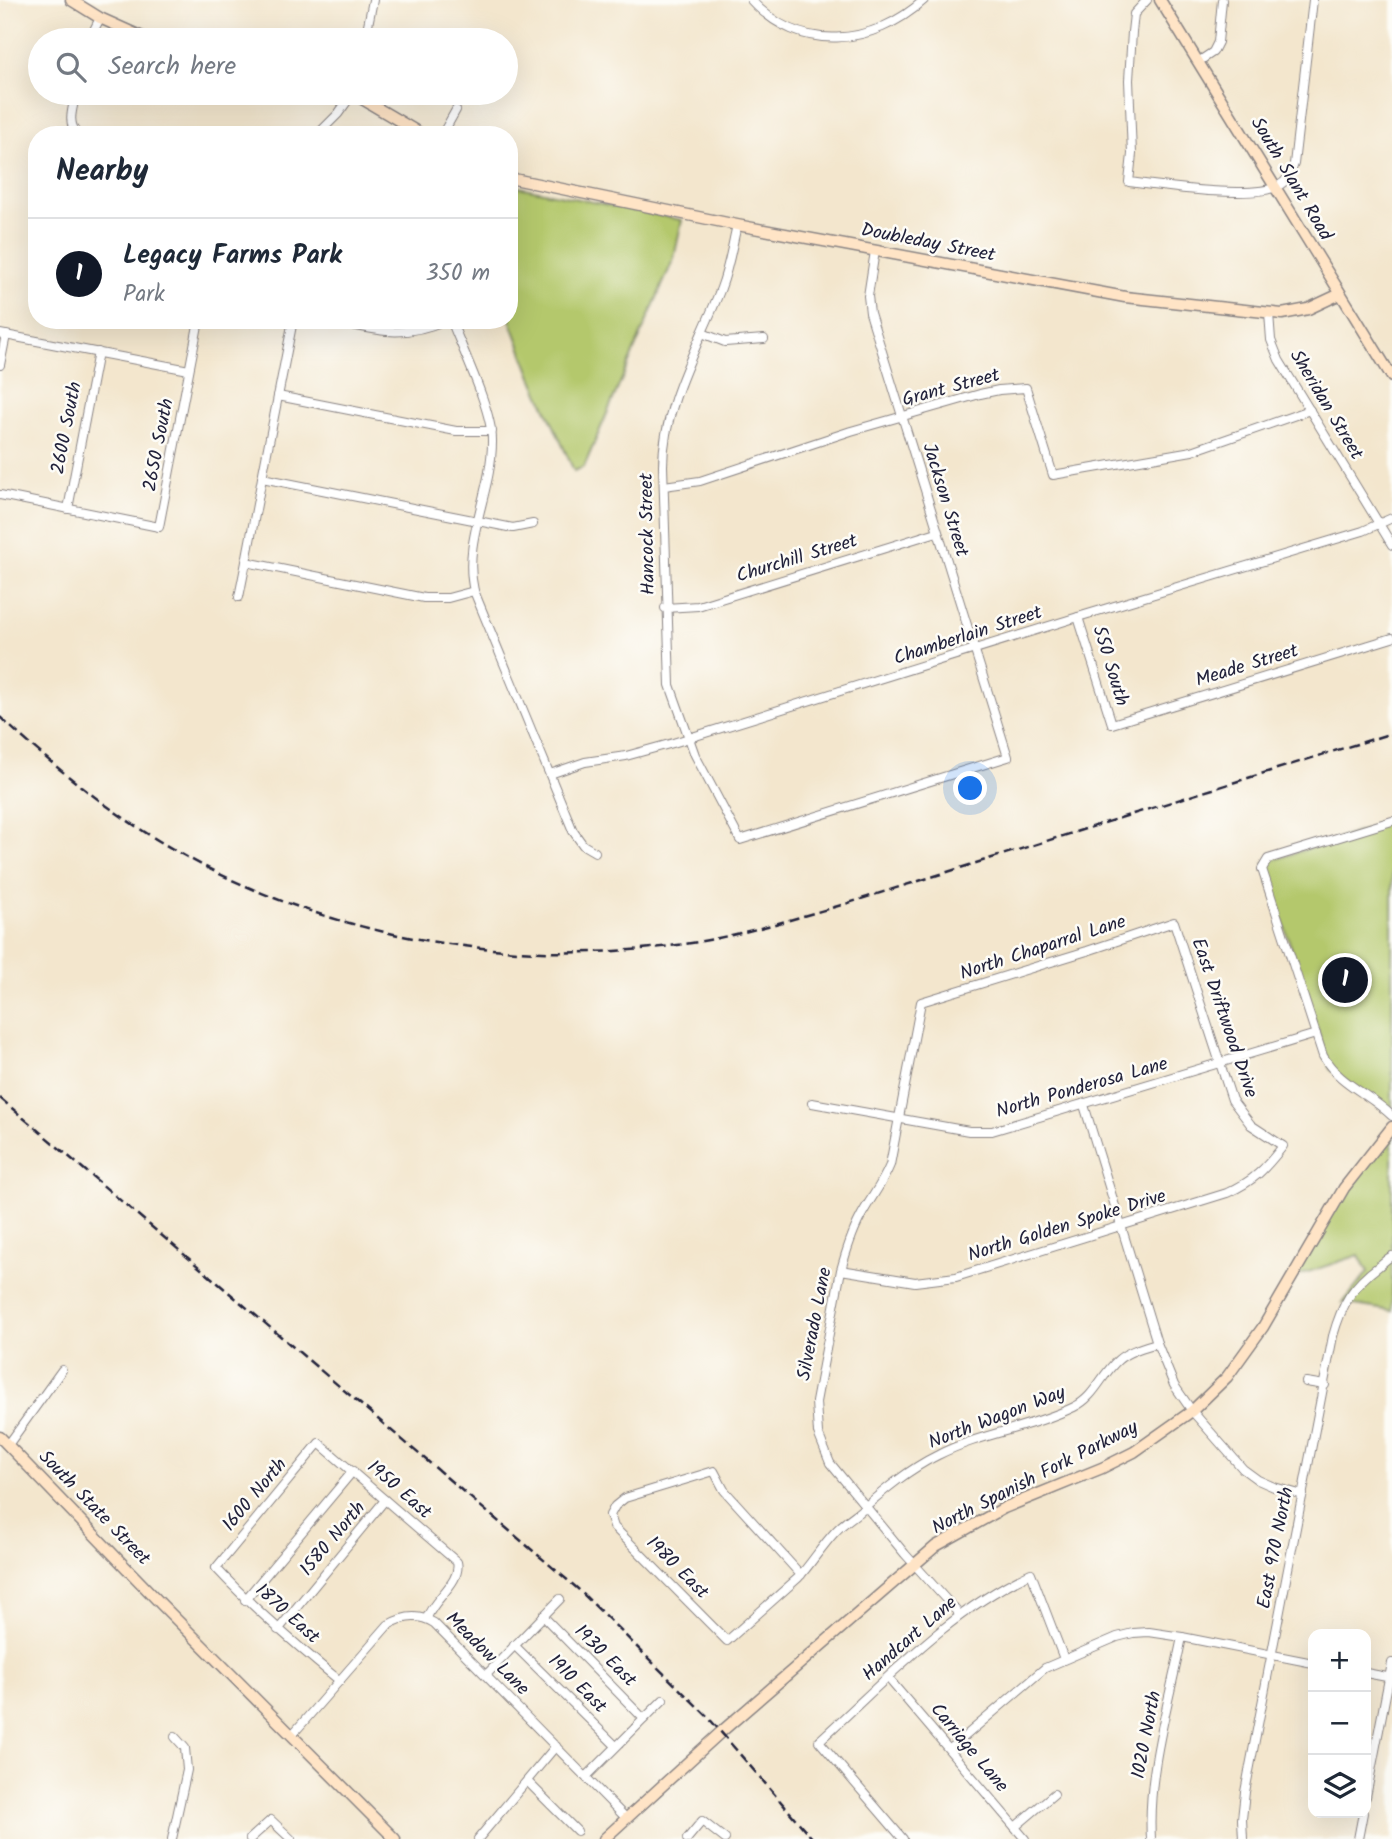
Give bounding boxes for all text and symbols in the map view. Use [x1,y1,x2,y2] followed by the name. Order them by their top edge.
[28,28,518,105] search box
[108,46,236,88] text: Search here
[52,48,90,86] icon: search
[1242,111,1340,247] street label: South Slant Road
[56,148,148,196] text: Nearby
[858,215,998,271] street label: Doubleday Street
[123,235,342,277] text: Legacy Farms Park
[76,256,82,292] text: 1
[425,256,490,292] text: 350 m
[123,277,165,313] text: Park
[1281,344,1371,466] street label: Sheridan Street
[899,360,1004,415] street label: Grant Street
[43,379,91,477] street label: 2600 South
[135,396,183,494] street label: 2650 South
[913,439,977,561] street label: Jackson Street
[632,472,664,595] street label: Hancock Street
[733,526,862,592] street label: Churchill Street
[890,598,1047,674] street label: Chamberlain Street
[1084,622,1136,710] street label: 550 South
[1192,636,1303,696] street label: Meade Street
[953,771,987,805] your location
[956,907,1130,989] street label: North Chaparral Lane
[1183,934,1266,1102] street label: East Driftwood Drive
[1322,954,1368,1006] pin: 1
[993,1049,1172,1127] street label: North Ponderosa Lane
[964,1181,1170,1270] street label: North Golden Spoke Drive
[789,1264,841,1383] street label: Silverado Lane
[924,1378,1071,1458] street label: North Wagon Way
[927,1412,1144,1543] street label: North Spanish Fork Parkway
[31,1443,158,1573] street label: South State Street
[215,1451,295,1539] street label: 1600 North
[360,1453,439,1527] street label: 1950 East
[1249,1484,1303,1612] street label: East 970 North
[293,1495,373,1583] street label: 1580 North
[638,1529,716,1607] street label: 1980 East
[248,1577,327,1652] street label: 1870 East
[856,1589,965,1689] street label: Handcart Lane
[438,1605,536,1703] street label: Meadow Lane
[567,1618,644,1695] street label: 1930 East
[1308,1629,1371,1818] map controls
[1308,1629,1371,1692] button: +
[540,1647,614,1721] street label: 1910 East
[1124,1688,1170,1782] street label: 1020 North
[1308,1692,1371,1755] button: −
[922,1696,1016,1800] street label: Carriage Lane
[1308,1755,1371,1818] button: layers

